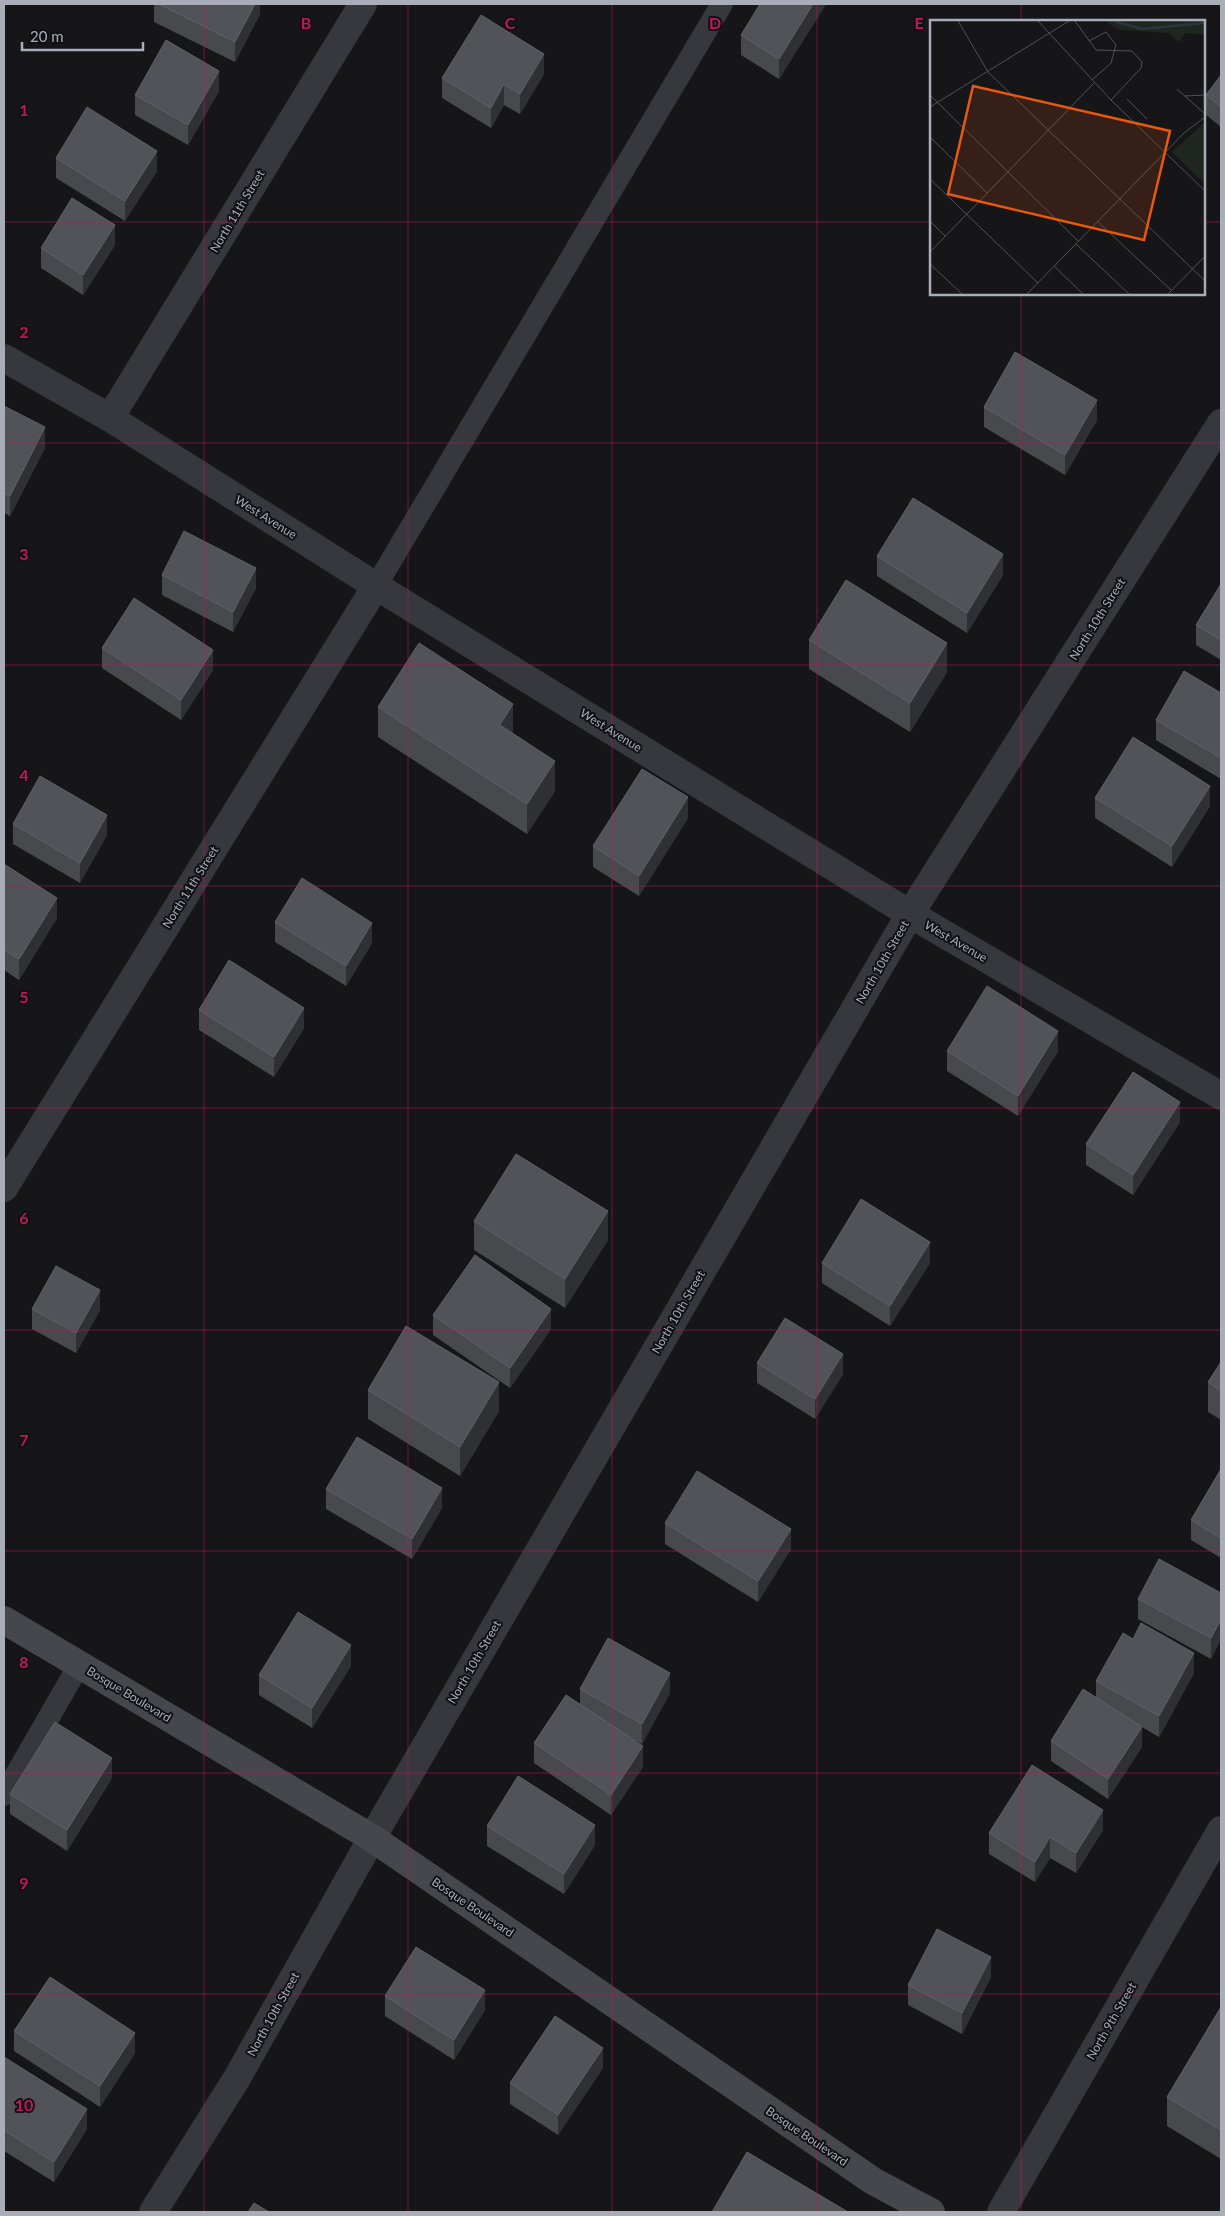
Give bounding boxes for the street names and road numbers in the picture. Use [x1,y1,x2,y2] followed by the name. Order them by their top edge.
[206,166,268,255] street label: North 11th Street
[232,492,300,542] street label: West Avenue
[1066,575,1129,663] street label: North 10th Street
[577,705,645,755] street label: West Avenue
[159,843,222,931] street label: North 11th Street
[852,917,912,1006] street label: North 10th Street
[922,917,990,965] street label: West Avenue
[648,1267,708,1356] street label: North 10th Street
[444,1617,504,1706] street label: North 10th Street
[84,1663,174,1725] street label: Bosque Boulevard
[429,1874,517,1940] street label: Bosque Boulevard
[244,1969,303,2059] street label: North 10th Street
[1083,1979,1140,2062] street label: North 9th Street
[763,2103,851,2169] street label: Bosque Boulevard

